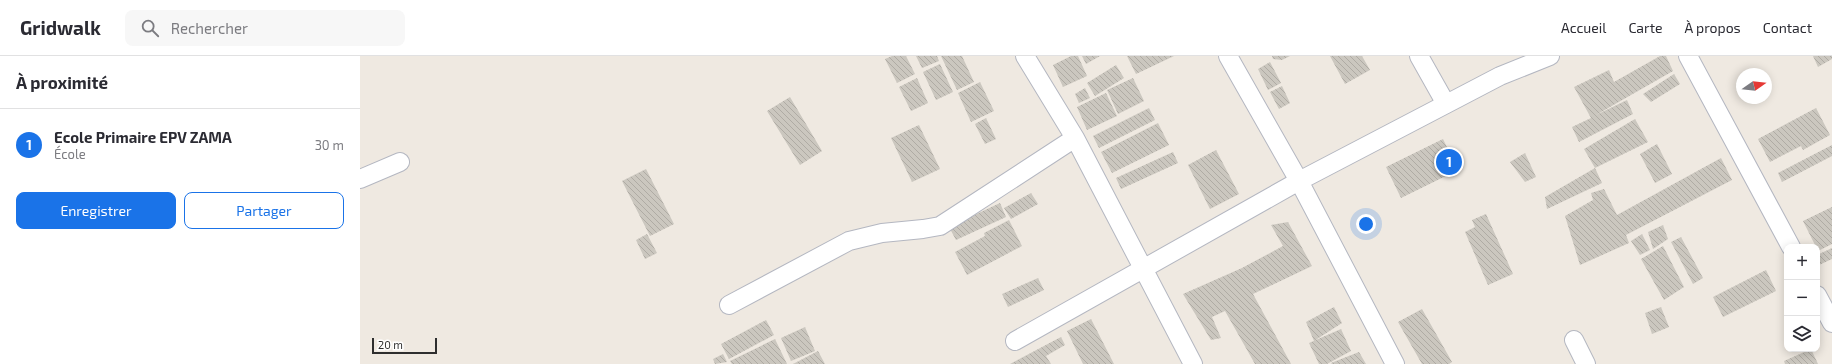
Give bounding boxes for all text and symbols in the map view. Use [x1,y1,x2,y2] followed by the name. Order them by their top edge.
[125,10,405,46] search box
[20,16,101,39] text: Gridwalk
[139,17,161,39] icon: search
[171,19,248,37] text: Rechercher
[1561,19,1606,36] text: Accueil
[1628,19,1663,36] text: Carte
[1685,19,1741,36] text: À propos
[1763,19,1812,36] text: Contact
[1736,68,1772,104] north arrow
[16,72,108,92] text: À proximité
[54,128,232,146] text: Ecole Primaire EPV ZAMA
[26,137,32,153] text: 1
[315,137,344,153] text: 30 m
[54,146,86,162] text: École
[1436,147,1462,177] pin: 1
[16,192,176,229] button: Enregistrer
[184,192,344,229] button: Partager
[1356,214,1376,234] your location
[1784,244,1820,352] map controls
[1784,244,1820,280] button: +
[1784,280,1820,316] button: −
[1784,316,1820,352] button: layers
[372,336,437,355] scale bar
[378,338,403,351] text: 20 m

